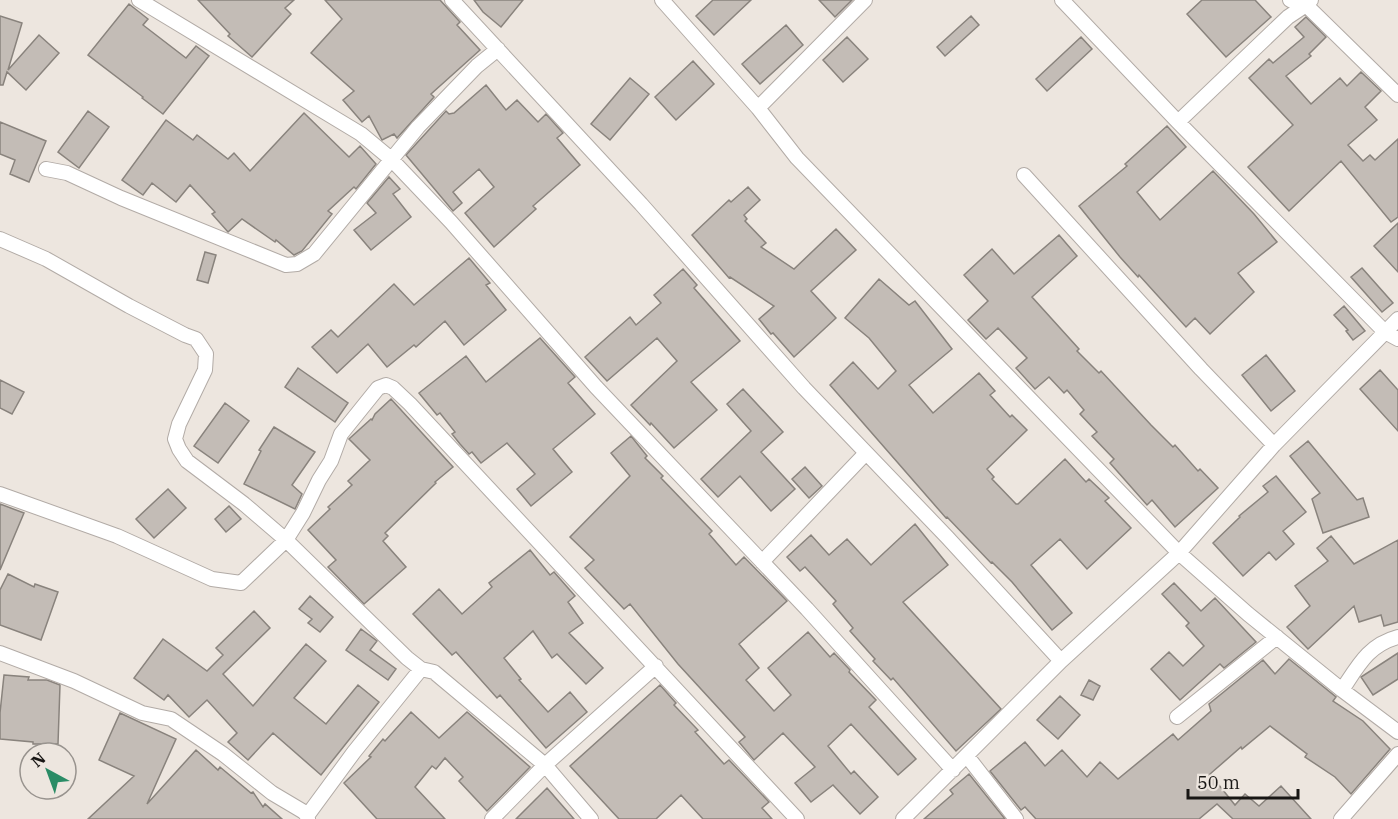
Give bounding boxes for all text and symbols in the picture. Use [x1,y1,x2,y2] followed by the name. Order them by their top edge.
[18,741,78,801] north arrow
[27,748,49,771] text: N
[1188,762,1298,800] scale bar
[1197,771,1240,794] text: 50 m

